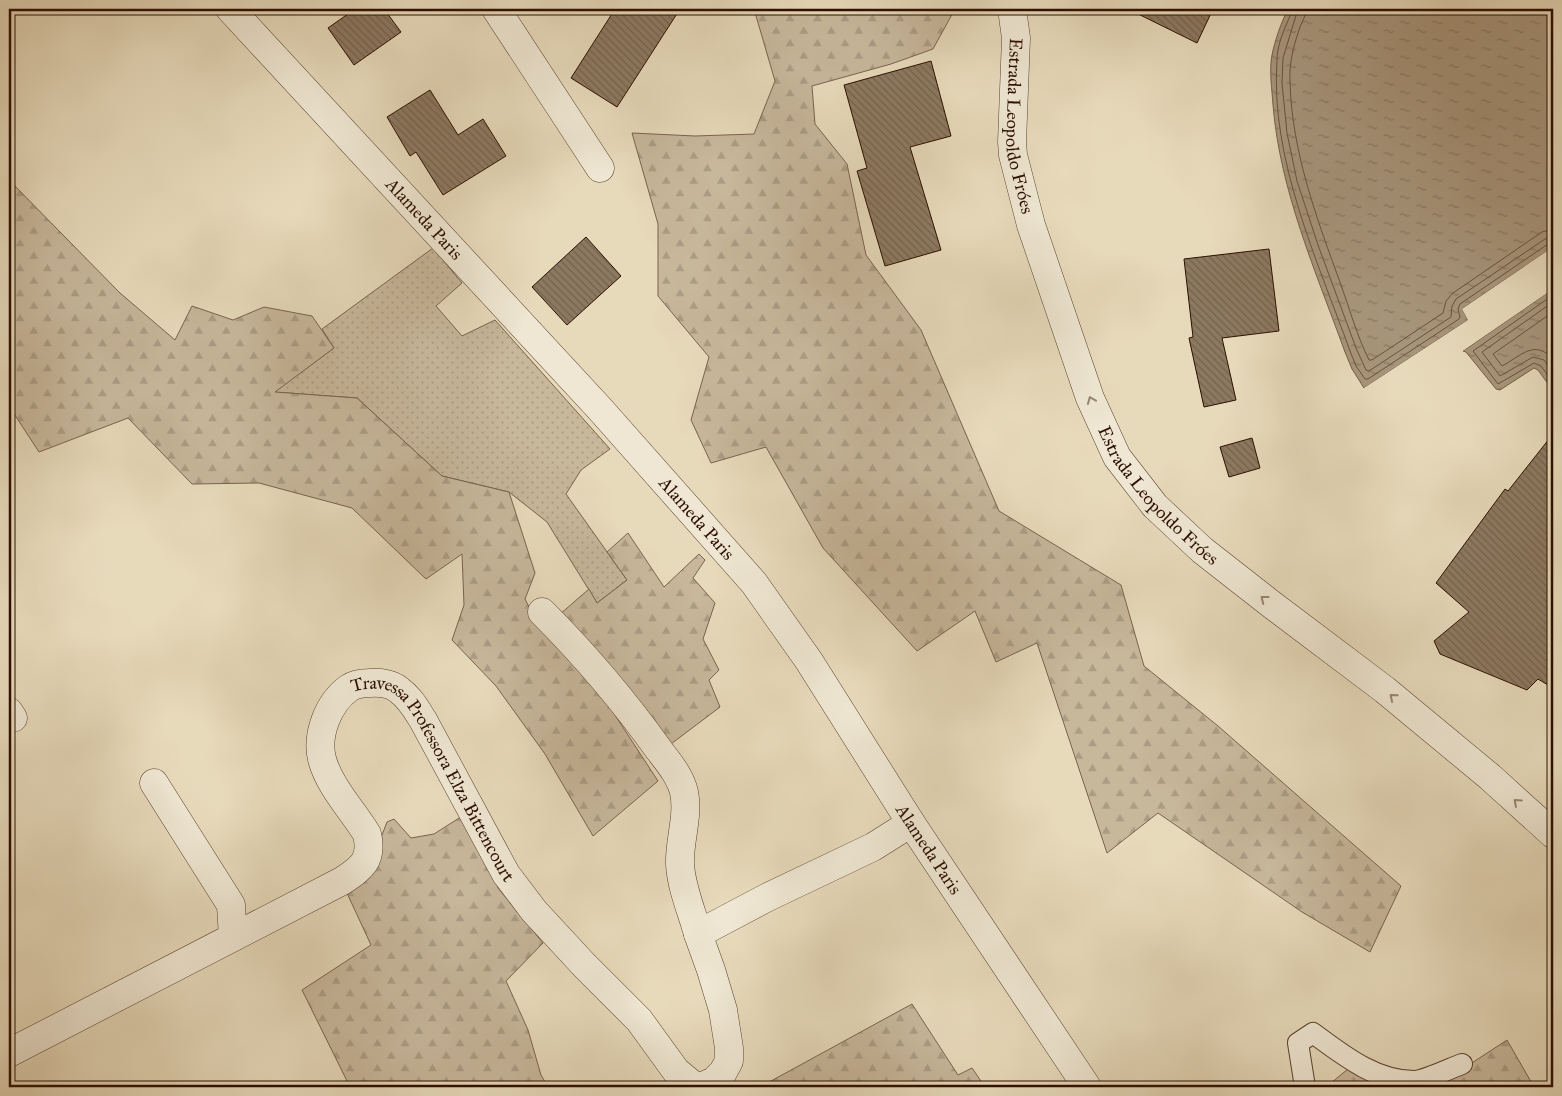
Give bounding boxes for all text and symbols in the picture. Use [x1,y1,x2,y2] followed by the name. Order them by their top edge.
[1001,38,1039,216] street label: Estrada Leopoldo Fróes
[380,173,467,264] street label: Alameda Paris
[1087,396,1097,405] one-way arrow
[1093,422,1223,570] street label: Estrada Leopoldo Fróes
[654,472,739,564] street label: Alameda Paris
[1260,595,1269,604] one-way arrow
[348,672,519,887] street label: Travessa Professora Elza Bittencourt
[1390,694,1399,702] one-way arrow
[891,799,967,899] street label: Alameda Paris
[1514,799,1523,808] one-way arrow

